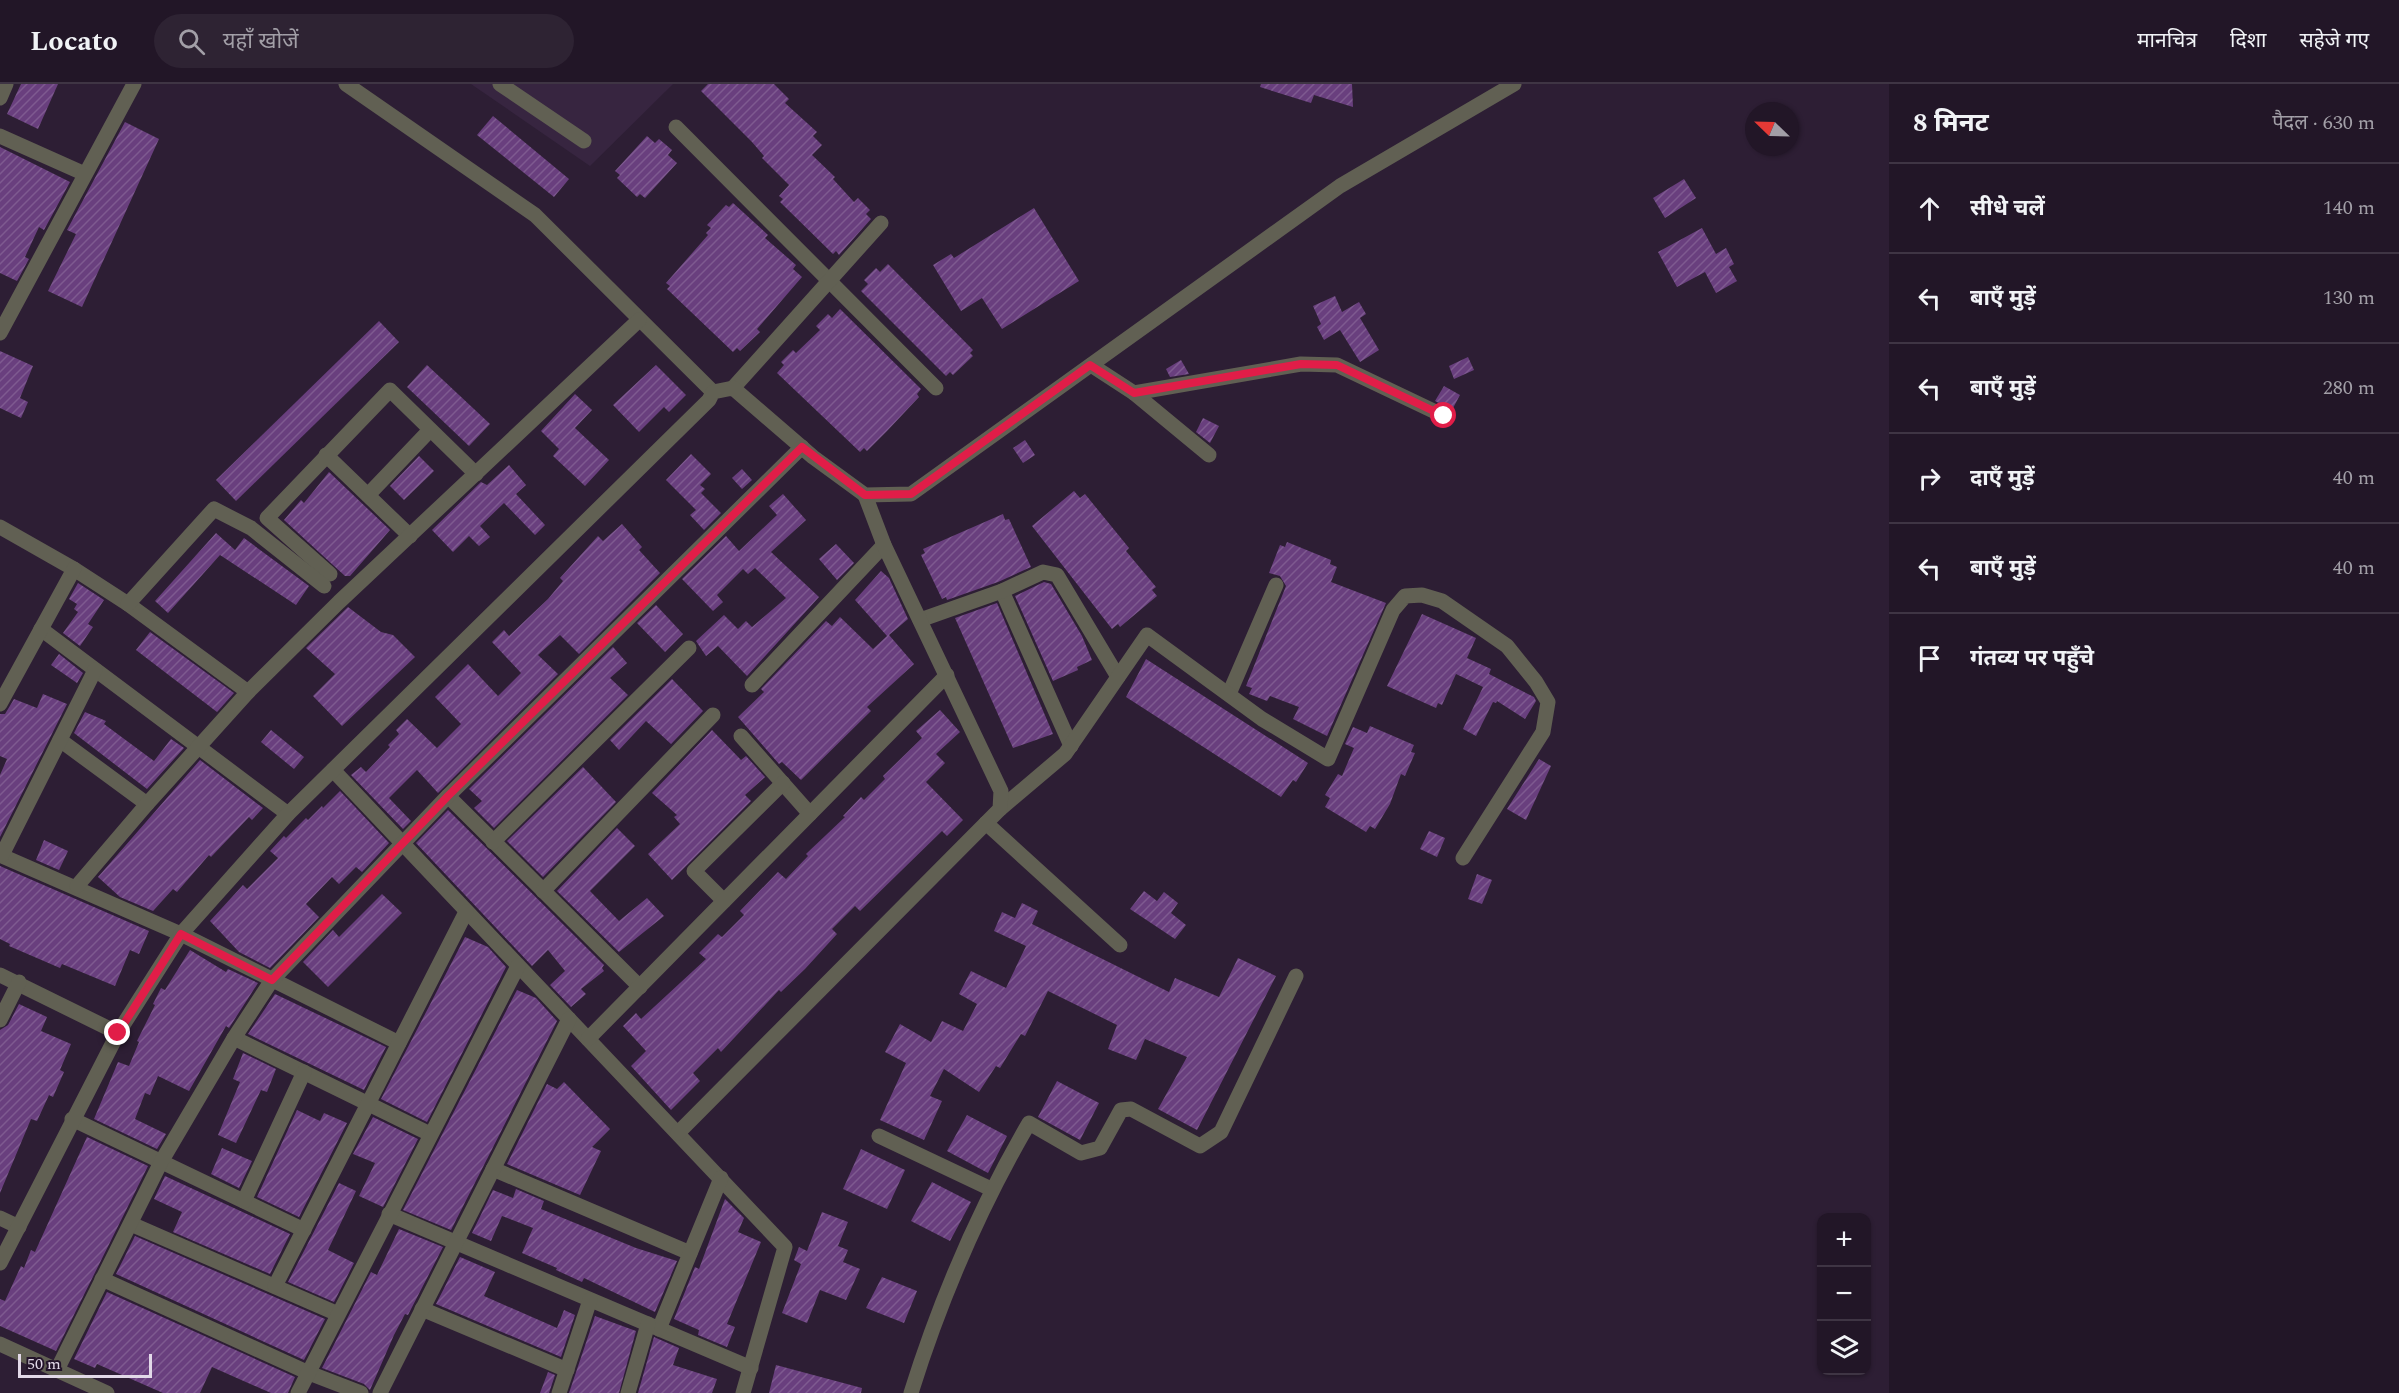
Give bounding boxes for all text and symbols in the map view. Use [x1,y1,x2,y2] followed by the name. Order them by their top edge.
[154,14,574,68] search box
[30,20,118,63] text: Locato
[175,25,208,58] icon: search
[223,25,298,58] text: यहाँ खोजें
[2137,25,2197,57] text: मानचित्र
[2230,25,2266,57] text: दिशा
[2299,25,2369,57] text: सहेजे गए
[1745,102,1799,156] north arrow
[1913,103,1989,143] text: 8 मिनट
[2272,108,2375,138] text: पैदल · 630 m
[1913,192,1946,225] icon: ahead
[1970,192,2045,225] text: सीधे चलें
[2323,193,2375,223] text: 140 m
[1913,282,1946,315] icon: left
[1970,282,2036,315] text: बाएँ मुड़ें
[2323,283,2375,313] text: 130 m
[1913,372,1946,405] icon: left
[1970,372,2036,405] text: बाएँ मुड़ें
[2323,373,2375,403] text: 280 m
[1430,402,1456,428] route start
[1913,462,1946,495] icon: right
[1970,462,2035,495] text: दाएँ मुड़ें
[2333,463,2375,493] text: 40 m
[1913,552,1946,585] icon: left
[1970,552,2036,585] text: बाएँ मुड़ें
[2333,553,2375,583] text: 40 m
[1913,642,1946,675] icon: arrive
[1970,642,2094,675] text: गंतव्य पर पहुँचे
[104,1019,130,1045] route end
[1817,1213,1871,1375] map controls
[1817,1213,1871,1267] button: +
[1817,1267,1871,1321] button: −
[1817,1321,1871,1375] button: layers
[18,1351,152,1378] scale bar
[27,1352,61,1376] text: 50 m

